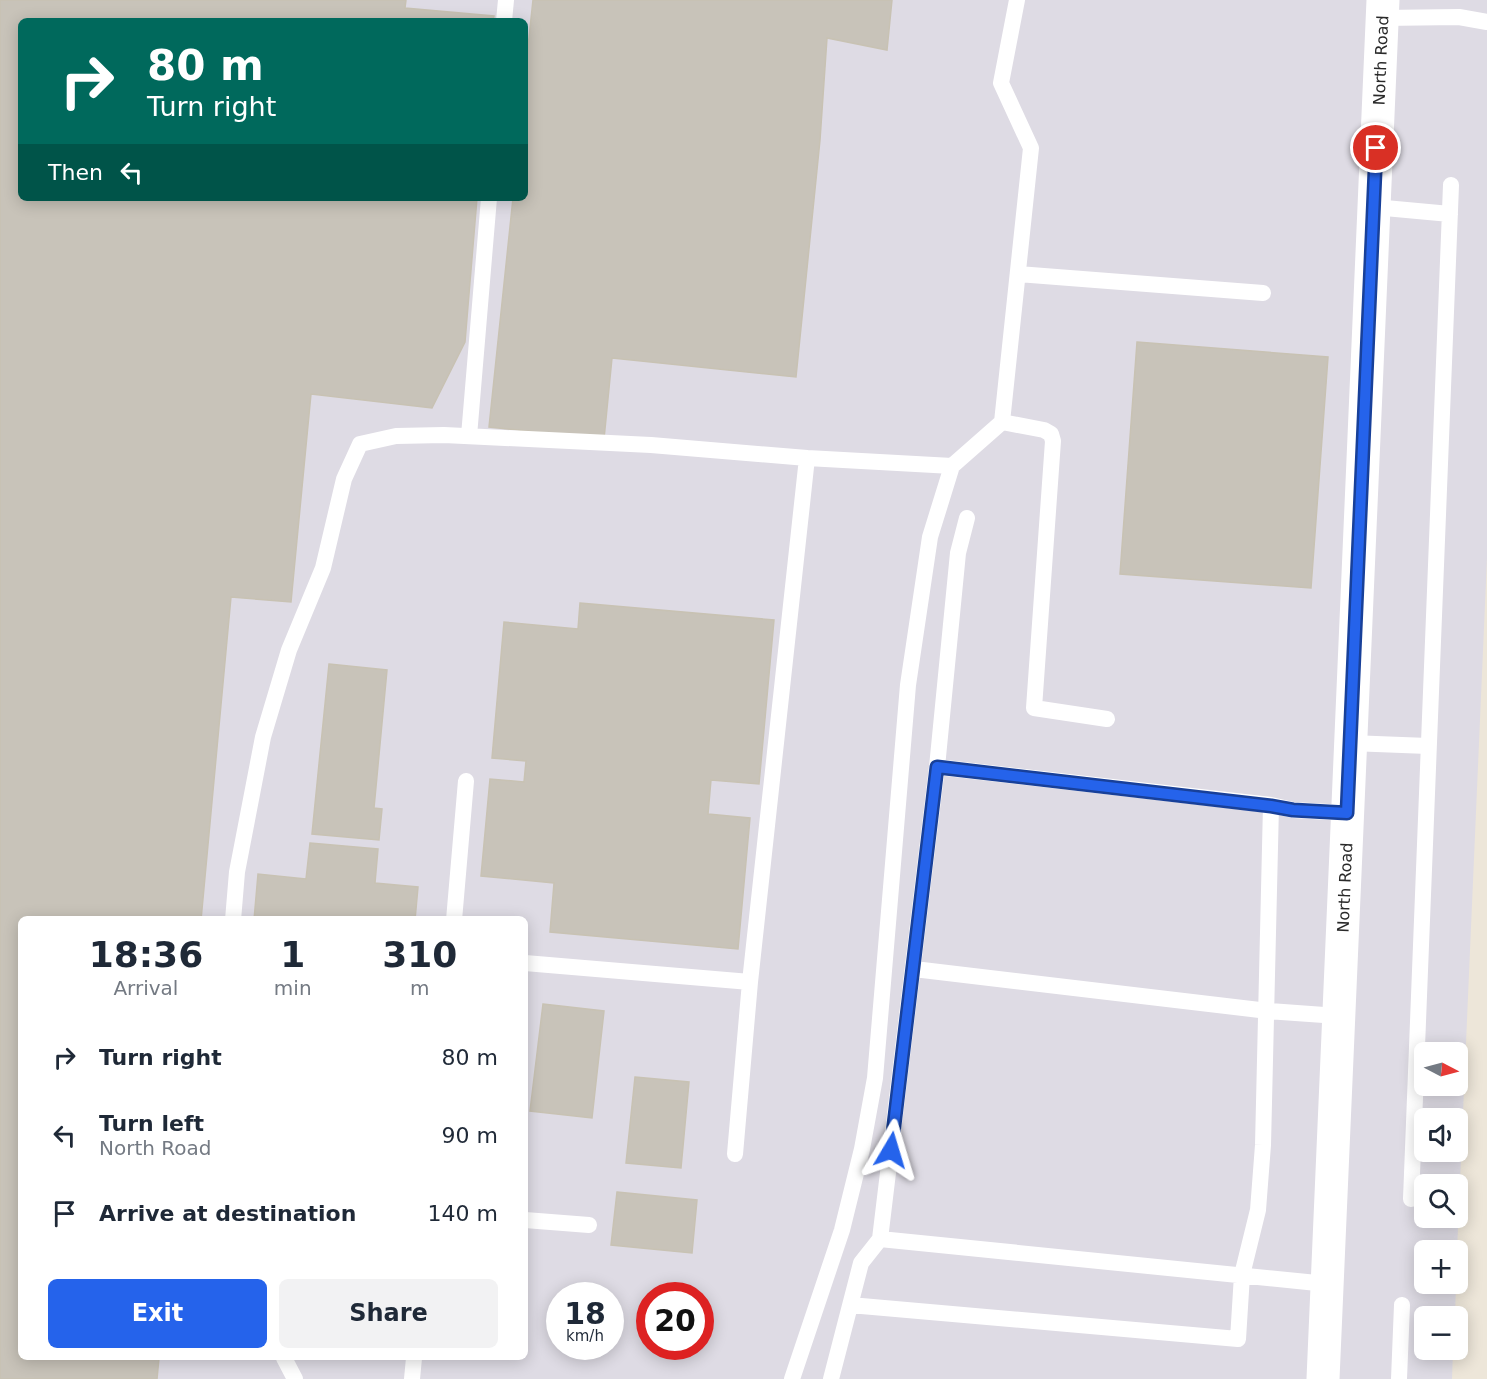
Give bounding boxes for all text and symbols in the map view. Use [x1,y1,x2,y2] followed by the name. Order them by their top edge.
[1369,15,1392,106] street label: North Road
[147,41,264,90] text: 80 m
[48,42,126,120] icon: right
[147,91,276,122] text: Turn right
[1350,122,1401,173] pin
[1359,131,1392,164] icon: arrive
[115,156,148,189] icon: left
[48,160,103,185] text: Then
[1333,842,1356,933] street label: North Road
[89,934,203,975] text: 18:36
[280,934,305,975] text: 1
[382,934,457,975] text: 310
[113,976,178,1000] text: Arrival
[274,976,312,1000] text: min
[410,976,430,1000] text: m
[48,1041,81,1074] icon: right
[1414,1042,1468,1096] north arrow
[1414,1042,1468,1360] map controls
[99,1045,222,1070] text: Turn right
[442,1045,498,1070] text: 80 m
[1414,1108,1468,1162] button: sound
[99,1111,204,1136] text: Turn left
[859,1118,923,1182] position arrow
[48,1119,81,1152] icon: left
[442,1123,498,1148] text: 90 m
[99,1136,211,1160] text: North Road
[1414,1174,1468,1228] button: search
[48,1197,81,1230] icon: arrive
[99,1201,356,1226] text: Arrive at destination
[428,1201,498,1226] text: 140 m
[1414,1240,1468,1294] button: +
[48,1279,267,1348] button: Exit
[279,1279,498,1348] button: Share
[636,1282,714,1360] speed limit sign: 20
[564,1296,606,1331] text: 18
[1414,1306,1468,1360] button: −
[566,1327,604,1345] text: km/h

